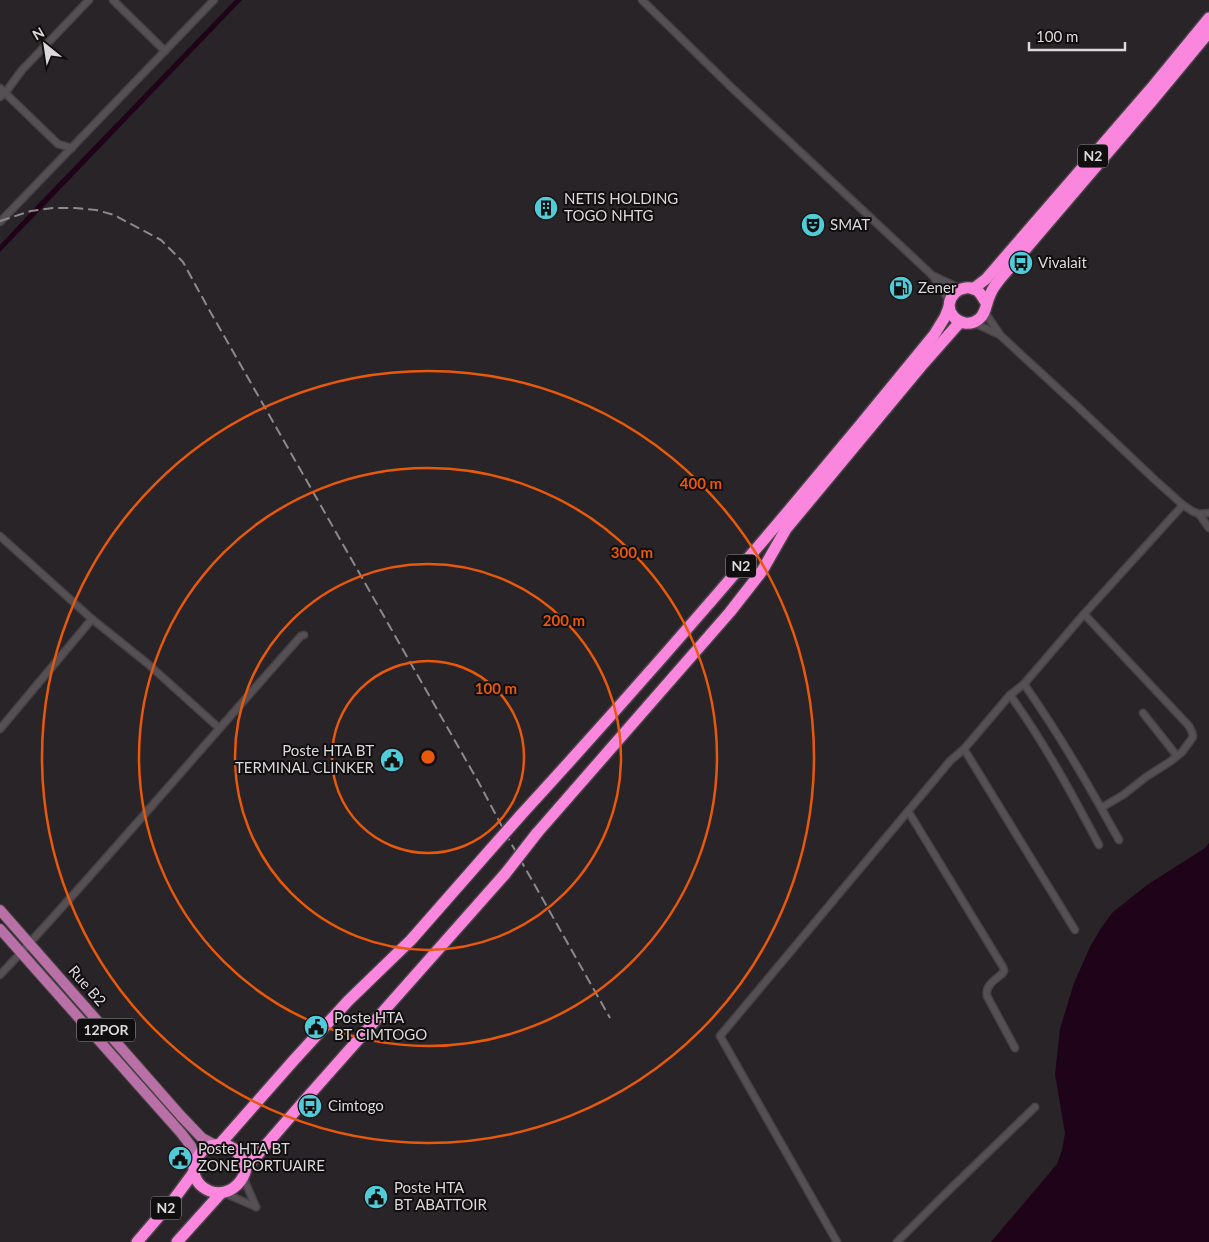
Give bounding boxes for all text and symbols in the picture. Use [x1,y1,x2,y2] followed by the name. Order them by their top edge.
[20,20,70,70] north arrow
[1029,20,1125,52] scale bar
[29,23,47,43] text: N
[1036,27,1078,45] text: 100 m
[1078,144,1108,168] road number: N2
[564,189,678,224] place label: NETIS HOLDING TOGO NHTG
[533,195,559,221] building icon: NETIS HOLDING TOGO NHTG
[800,212,826,238] theatre icon: SMAT
[830,215,870,233] place label: SMAT
[1008,250,1034,276] bus stop icon: Vivalait
[1038,253,1087,271] place label: Vivalait
[888,275,914,301] fuel station icon: Zener
[918,278,957,296] place label: Zener
[680,474,722,492] text: 400 m
[611,543,653,561] text: 300 m
[726,554,756,578] road number: N2
[543,611,585,629] text: 200 m
[475,679,517,697] text: 100 m
[235,741,375,776] place label: Poste HTA BT TERMINAL CLINKER
[379,747,405,773] public building icon: Poste HTA BT TERMINAL CLINKER
[419,748,437,766] centre of rings
[65,961,110,1009] street label: Rue B2
[334,1008,427,1043] place label: Poste HTA BT CIMTOGO
[303,1014,329,1040] public building icon: Poste HTA BT CIMTOGO
[77,1018,135,1042] road number: 12POR
[297,1093,323,1119] bus stop icon: Cimtogo
[328,1096,384,1114] place label: Cimtogo
[198,1139,325,1174] place label: Poste HTA BT ZONE PORTUAIRE
[167,1145,193,1171] public building icon: Poste HTA BT ZONE PORTUAIRE
[394,1178,487,1213] place label: Poste HTA BT ABATTOIR
[363,1184,389,1210] public building icon: Poste HTA BT ABATTOIR
[151,1196,181,1220] road number: N2

